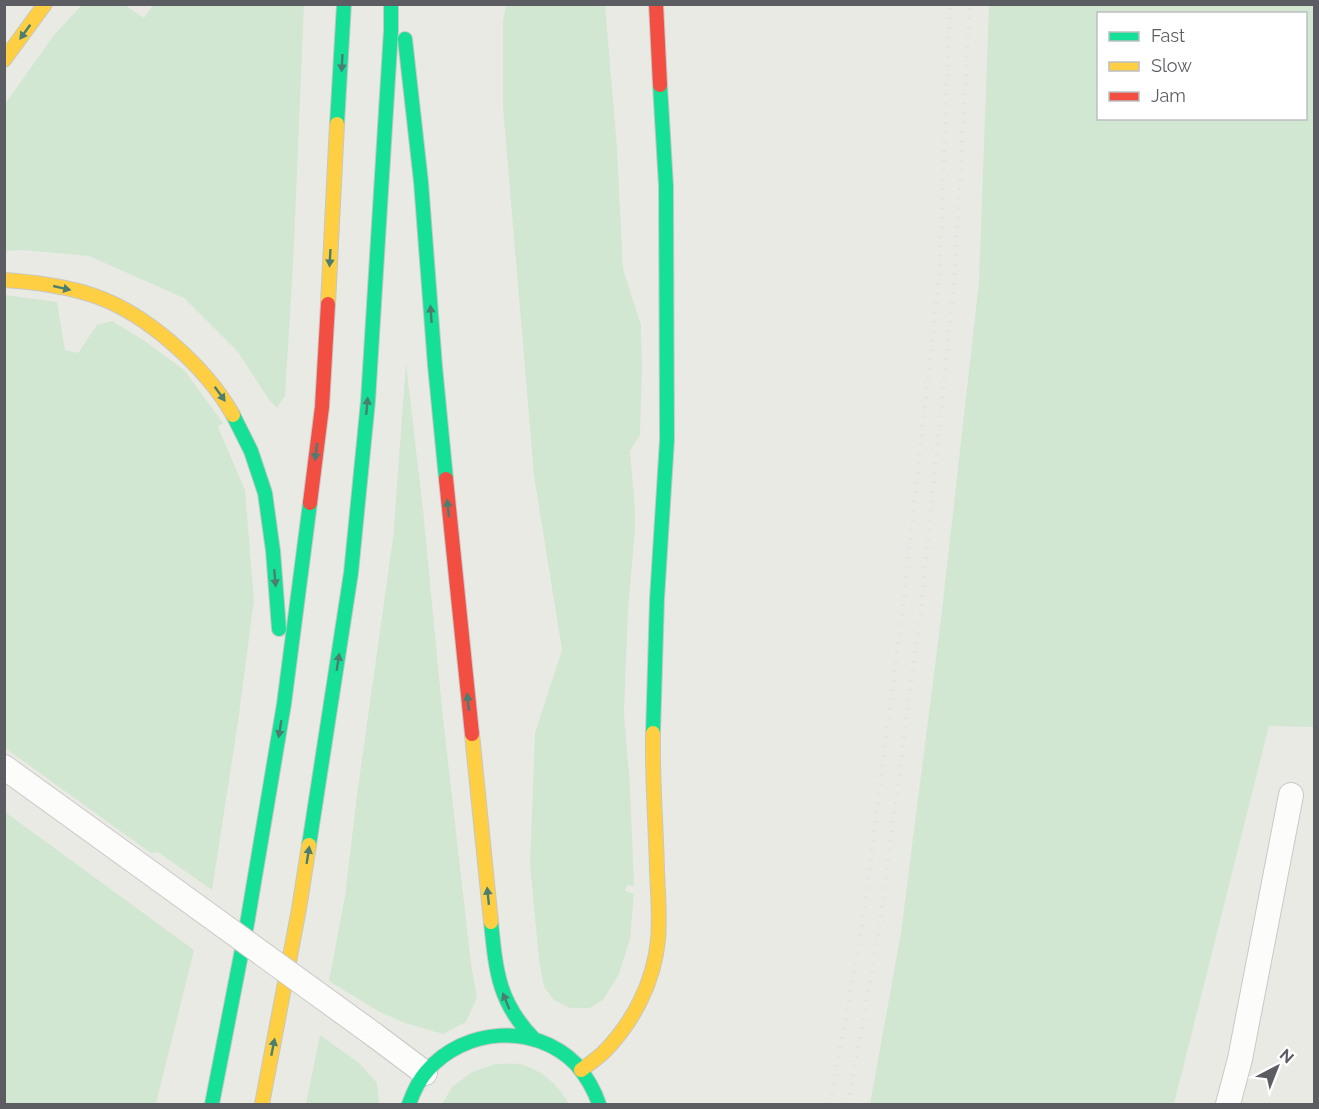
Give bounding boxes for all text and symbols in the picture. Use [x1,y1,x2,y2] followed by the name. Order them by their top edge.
[1097,12,1307,120] legend
[19,25,31,40] one-way arrow
[1151,25,1185,46] text: Fast
[337,53,346,72] one-way arrow
[1151,55,1192,76] text: Slow
[1151,85,1186,106] text: Jam
[326,248,335,267] one-way arrow
[53,284,72,293] one-way arrow
[426,305,436,324] one-way arrow
[214,387,226,402] one-way arrow
[362,397,372,416] one-way arrow
[311,443,321,462] one-way arrow
[443,499,453,518] one-way arrow
[270,569,280,588] one-way arrow
[333,653,342,672] one-way arrow
[463,693,473,712] one-way arrow
[275,719,284,738] one-way arrow
[303,845,312,864] one-way arrow
[483,887,493,906] one-way arrow
[501,991,511,1009] one-way arrow
[269,1037,278,1056] one-way arrow
[1247,1037,1307,1097] north arrow
[1276,1045,1298,1067] text: N

